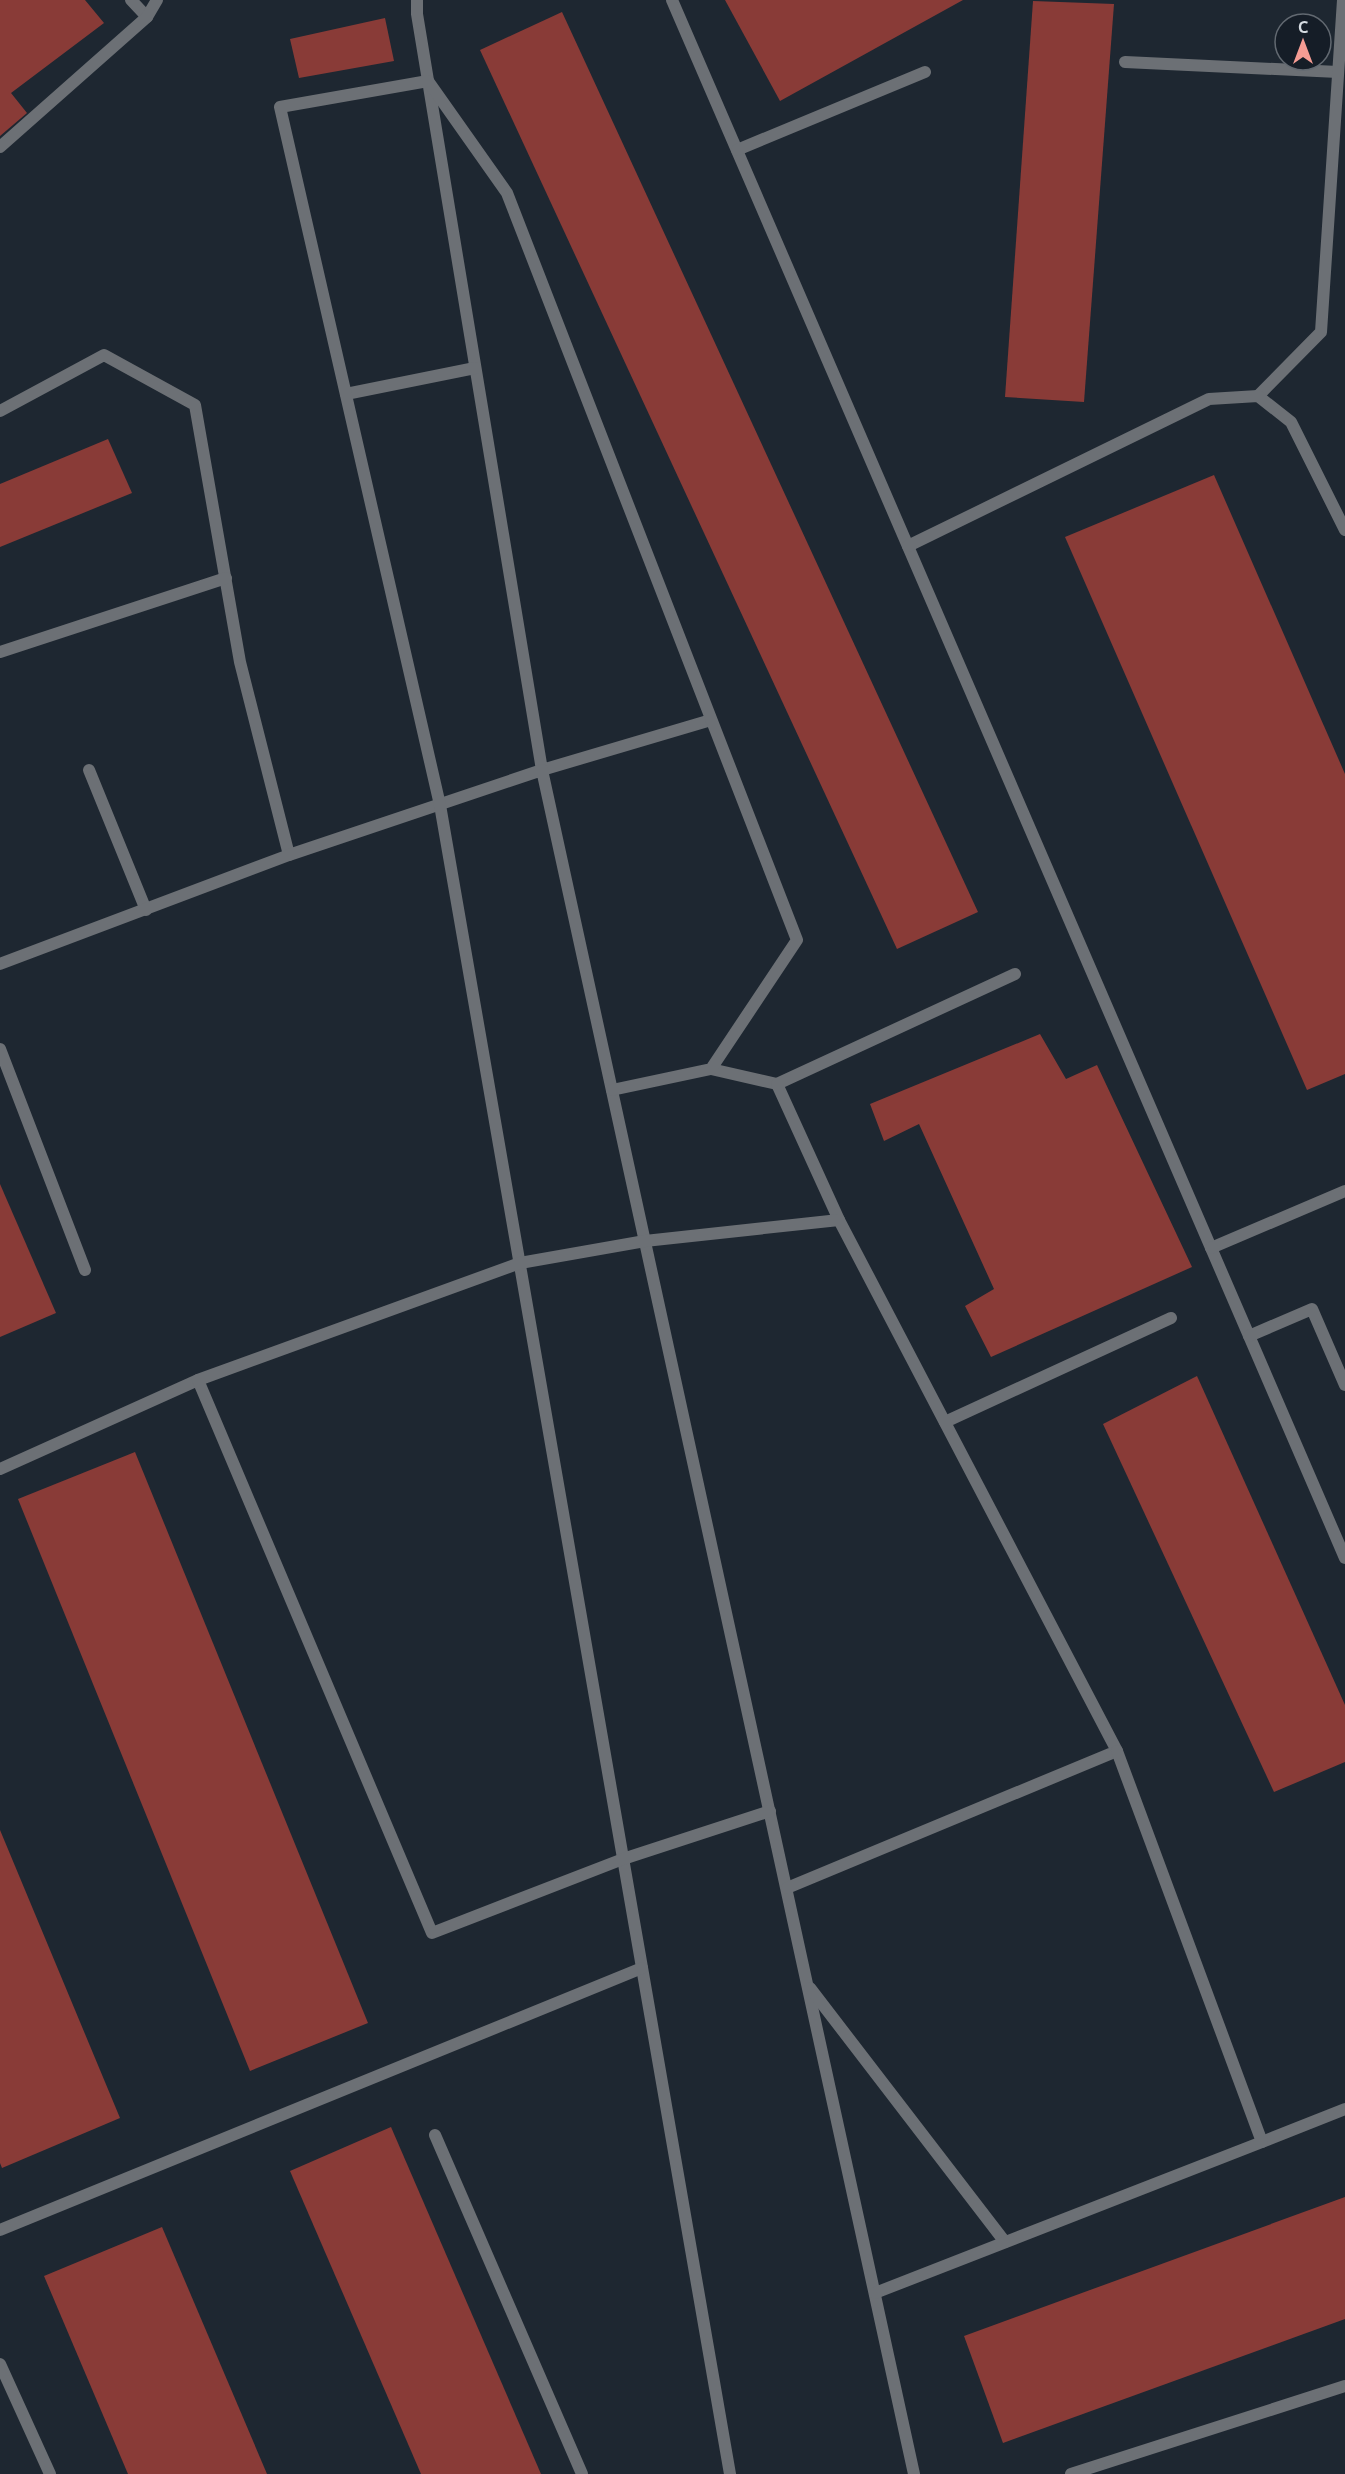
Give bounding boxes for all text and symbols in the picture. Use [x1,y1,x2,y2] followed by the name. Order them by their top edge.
[1273,12,1333,72] north arrow
[1298,18,1308,36] text: С

